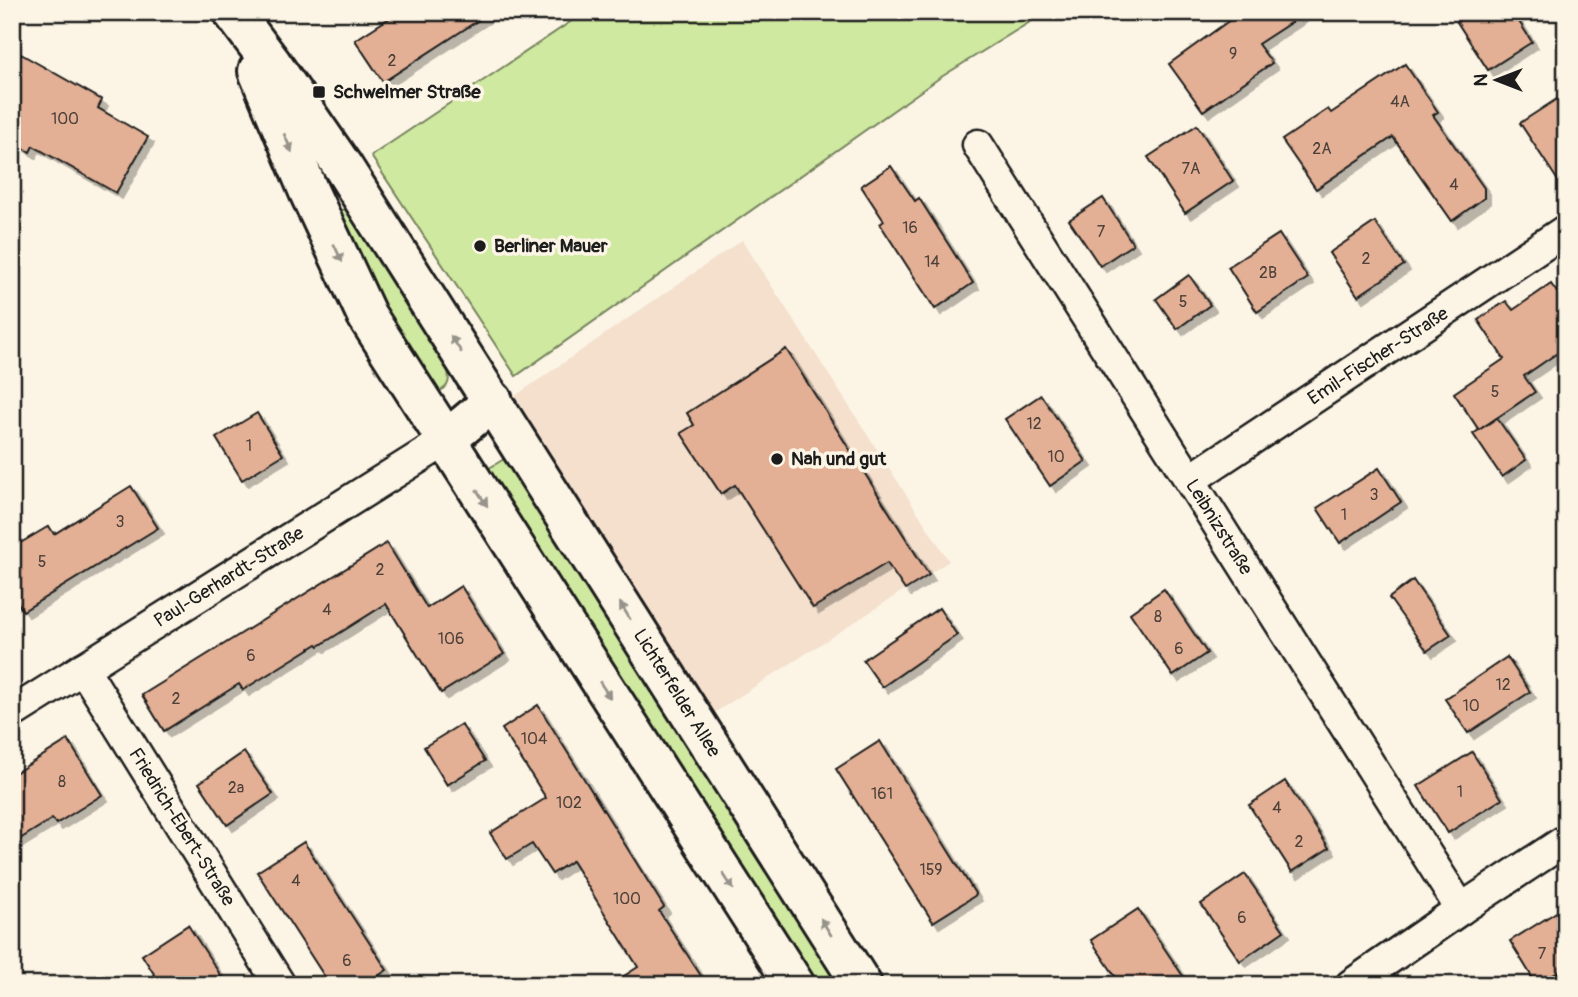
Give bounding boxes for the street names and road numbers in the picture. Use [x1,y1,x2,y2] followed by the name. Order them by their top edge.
[1303,301,1453,410] street label: Emil-Fischer-Straße
[1180,475,1258,580] street label: Leibnizstraße
[150,521,309,633] street label: Paul-Gerhardt-Straße
[628,624,726,762] street label: Lichterfelder Allee
[124,743,241,911] street label: Friedrich-Ebert-Straße

